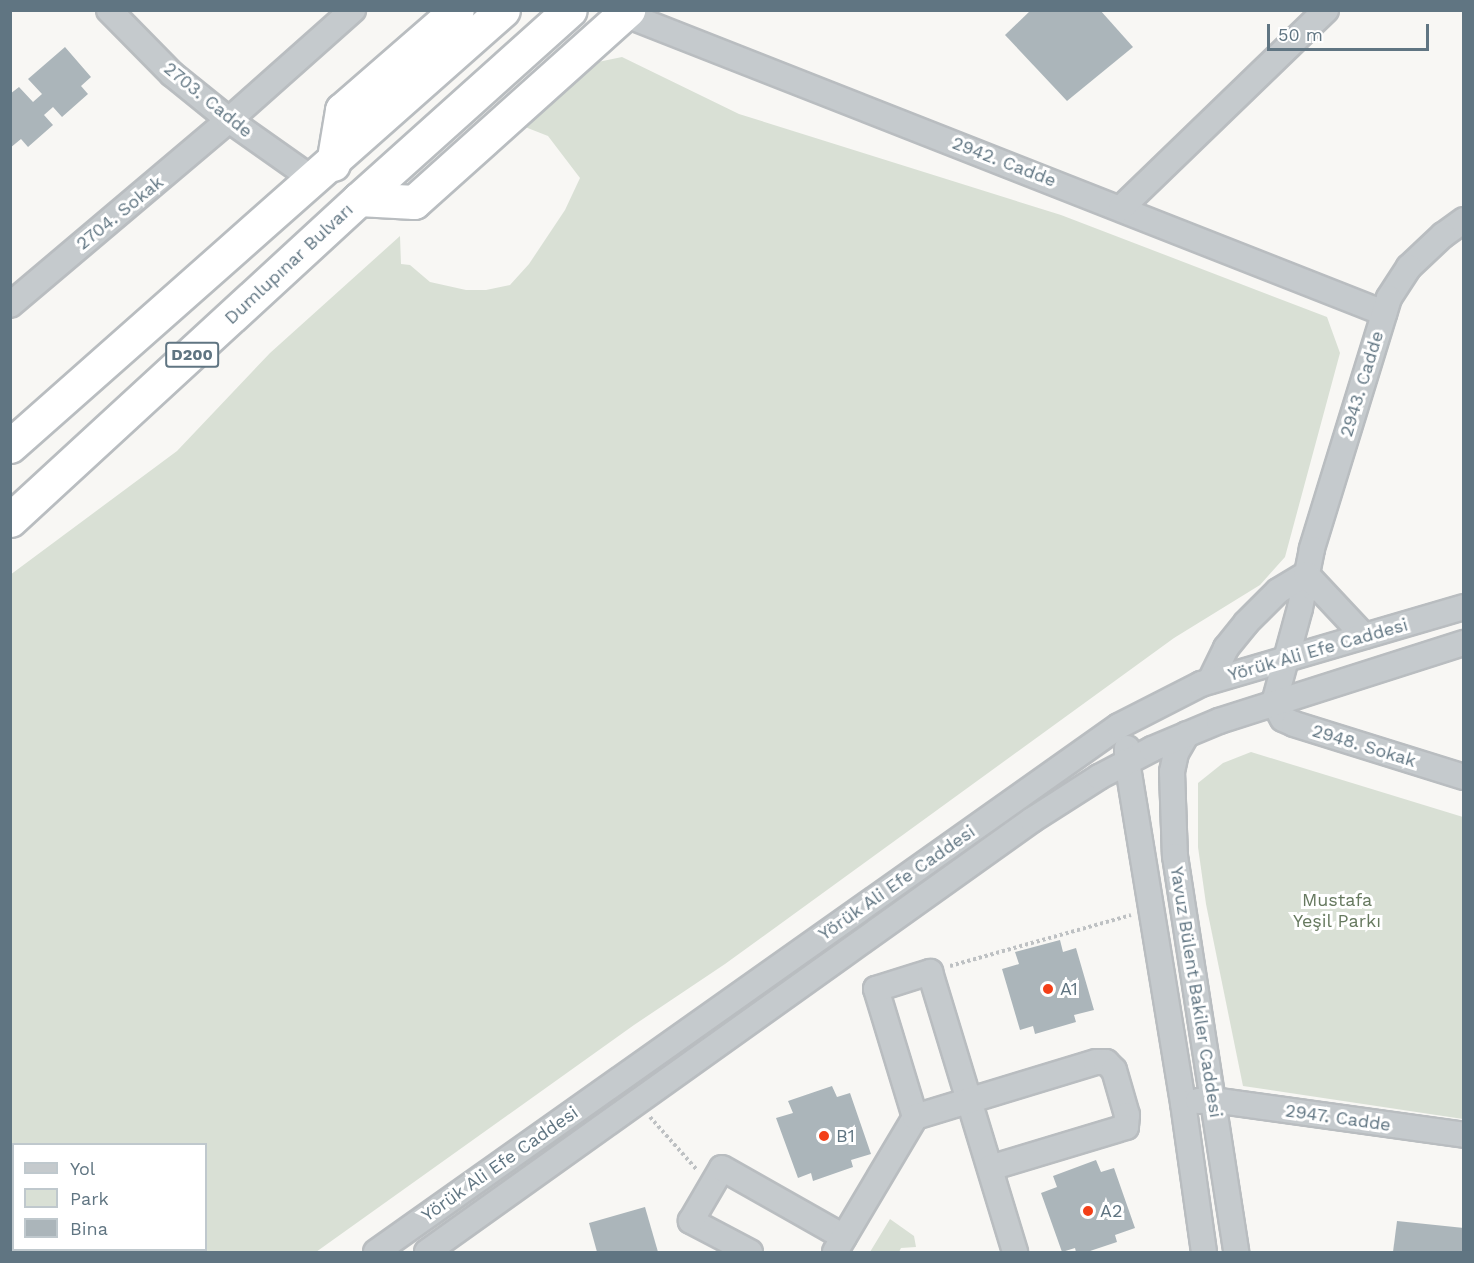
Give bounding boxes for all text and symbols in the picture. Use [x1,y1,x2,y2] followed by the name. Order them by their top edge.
[1270,12,1432,50] scale bar
[1278,24,1323,45] text: 50 m
[159,58,257,142] street label: 2703. Cadde
[949,132,1059,192] street label: 2942. Cadde
[72,171,168,255] street label: 2704. Sokak
[220,199,358,329] street label: Dumlupınar Bulvarı
[1336,328,1388,440] street label: 2943. Cadde
[165,342,219,368] road number: D200
[1225,614,1411,686] street label: Yörük Ali Efe Caddesi
[1310,720,1418,772] street label: 2948. Sokak
[814,820,980,946] street label: Yörük Ali Efe Caddesi
[1165,865,1227,1119] street label: Yavuz Bülent Bakiler Caddesi
[1293,890,1381,932] park label: Mustafa Yeşil Parkı
[1060,978,1078,1000] place label: A1
[1041,982,1055,996] marker: A1
[1284,1100,1392,1136] street label: 2947. Cadde
[417,1101,583,1227] street label: Yörük Ali Efe Caddesi
[836,1125,855,1147] place label: B1
[817,1129,831,1143] marker: B1
[12,1143,207,1251] legend
[70,1158,95,1179] text: Yol
[70,1188,109,1209] text: Park
[1100,1200,1122,1222] place label: A2
[1081,1204,1095,1218] marker: A2
[70,1218,108,1239] text: Bina

